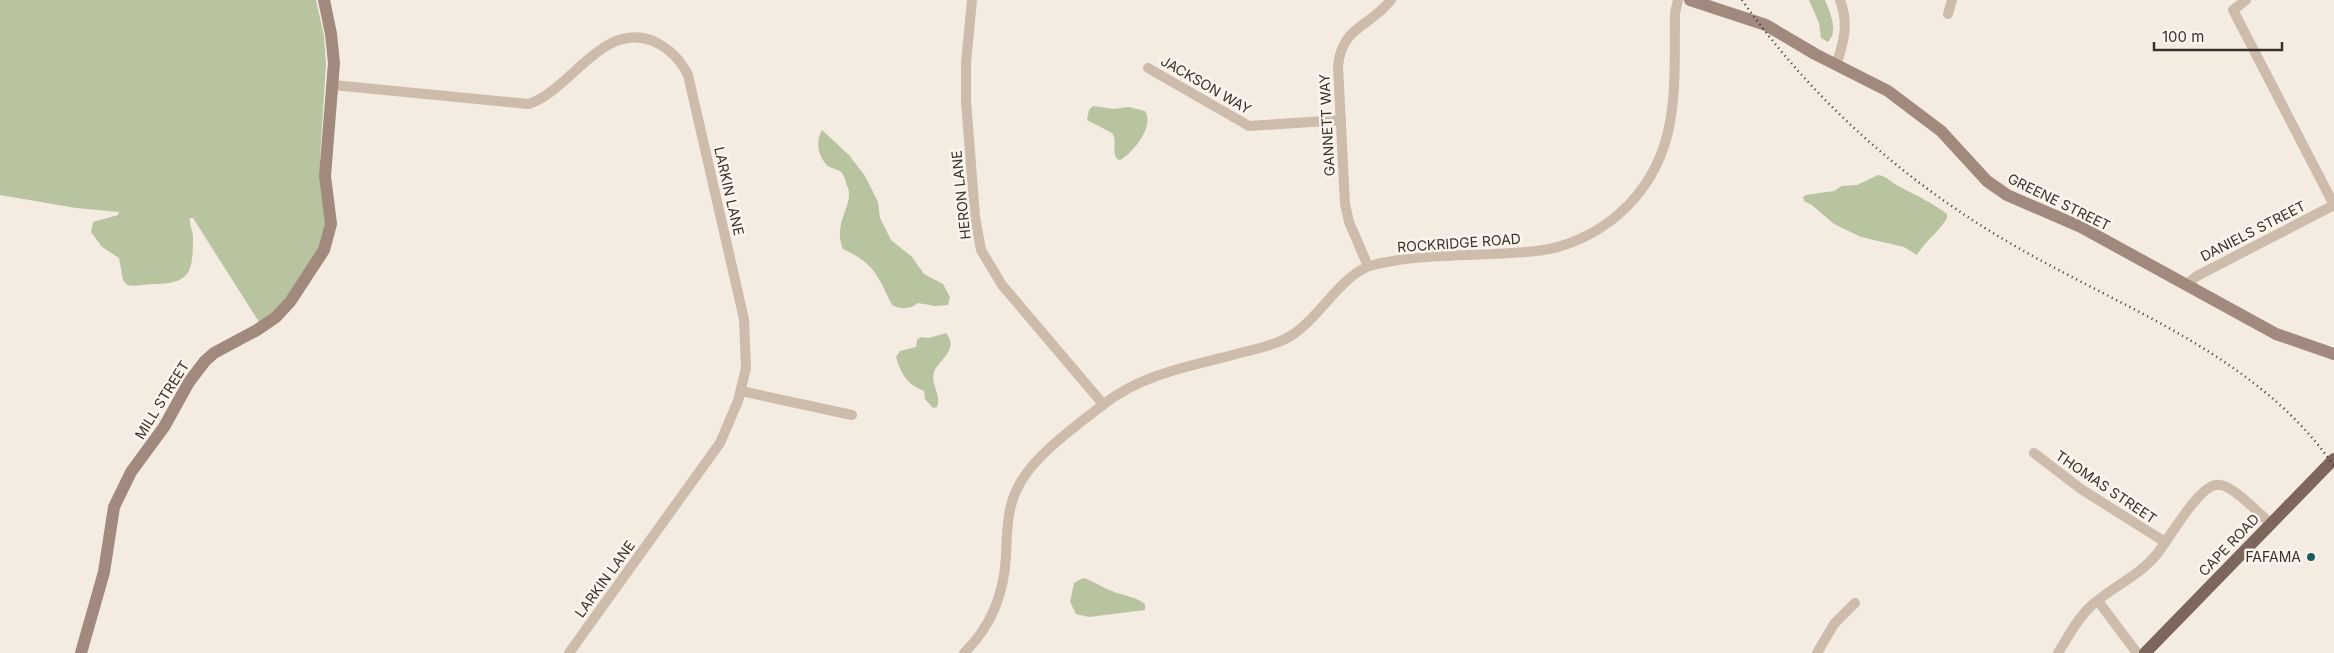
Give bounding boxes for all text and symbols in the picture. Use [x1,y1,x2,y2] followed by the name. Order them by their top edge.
[2154,20,2282,52] scale bar
[2162,27,2204,46] text: 100 m
[1158,52,1255,118] street label: JACKSON WAY
[1315,73,1338,177] street label: GANNETT WAY
[711,145,748,237] street label: LARKIN LANE
[947,150,974,240] street label: HERON LANE
[2005,169,2113,234] street label: GREENE STREET
[2197,197,2308,264] street label: DANIELS STREET
[1397,230,1521,255] street label: ROCKRIDGE ROAD
[131,357,192,442] street label: MILL STREET
[2052,446,2160,527] street label: THOMAS STREET
[2195,510,2263,579] street label: CAPE ROAD
[571,537,638,620] street label: LARKIN LANE
[2245,548,2301,565] place label: FAFAMA
[2305,551,2317,563] marker: FAFAMA

